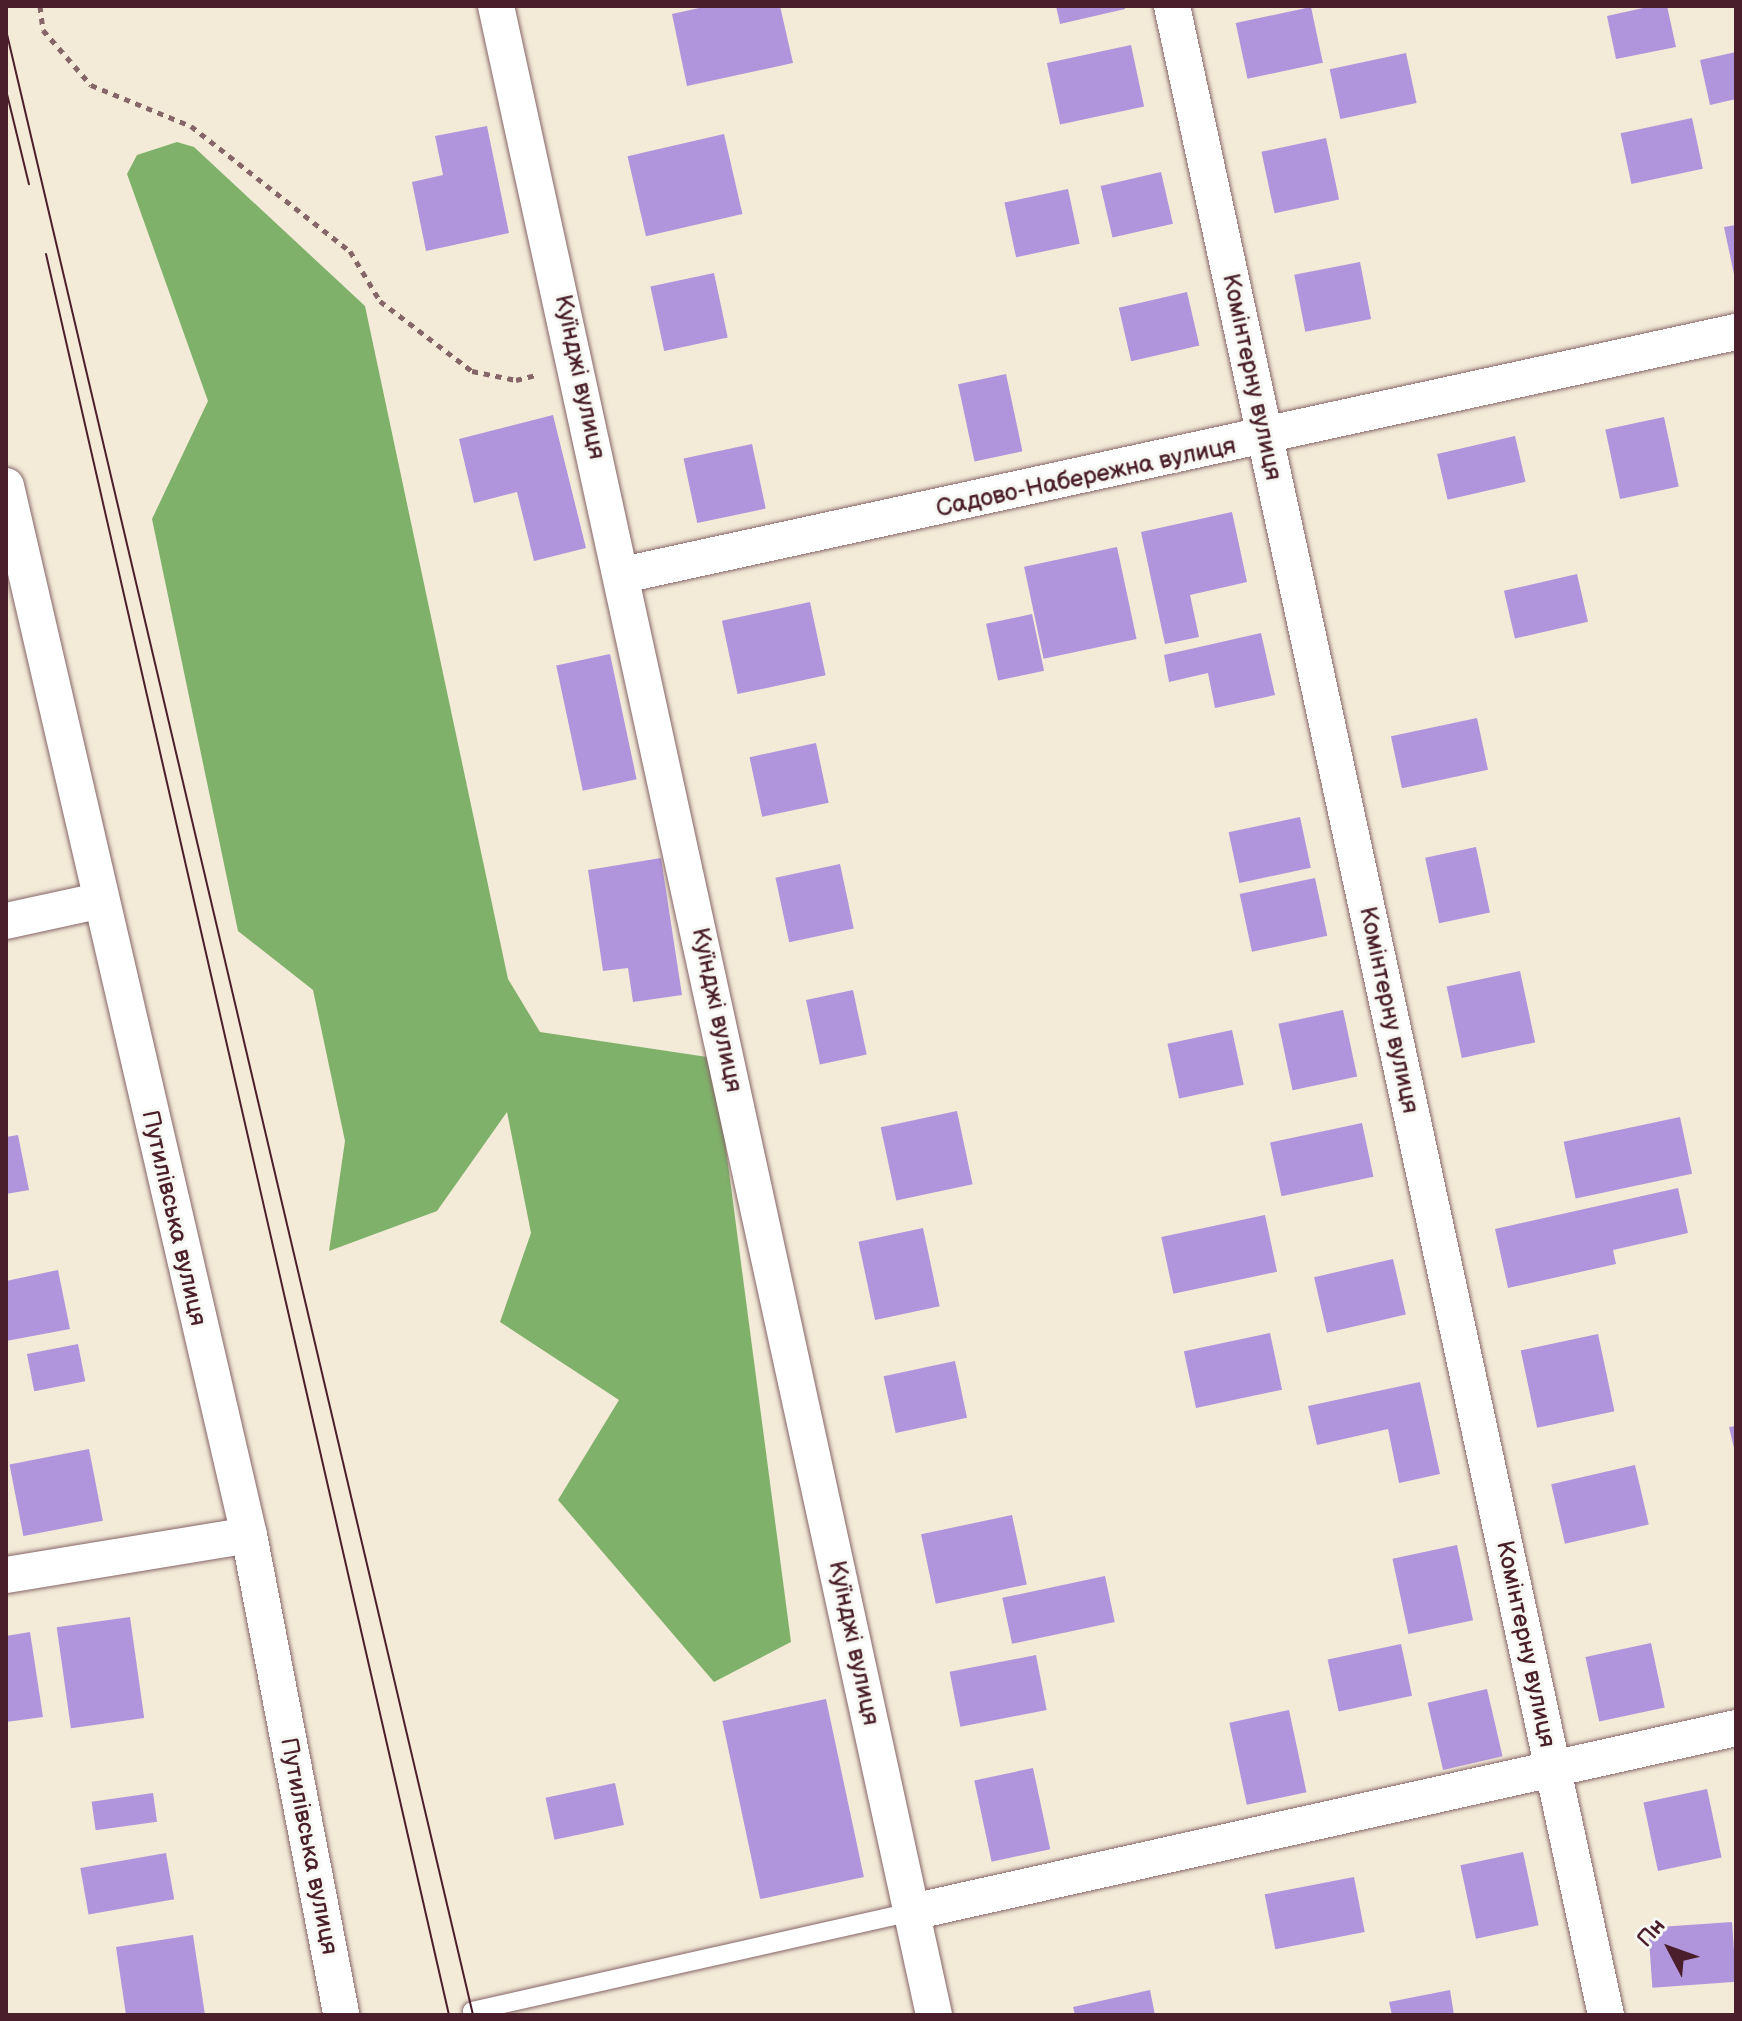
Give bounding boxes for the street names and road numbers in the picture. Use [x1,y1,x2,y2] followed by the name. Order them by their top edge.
[1216,271,1288,483] street label: Комінтерну вулиця
[548,292,612,462] street label: Куїнджі вулиця
[933,431,1239,523] street label: Садово-Набережна вулиця
[1353,904,1425,1116] street label: Комінтерну вулиця
[685,925,749,1095] street label: Куїнджі вулиця
[135,1107,213,1329] street label: Путилівська вулиця
[1490,1538,1562,1750] street label: Комінтерну вулиця
[822,1558,886,1728] street label: Куїнджі вулиця
[274,1735,344,1957] street label: Путилівська вулиця

